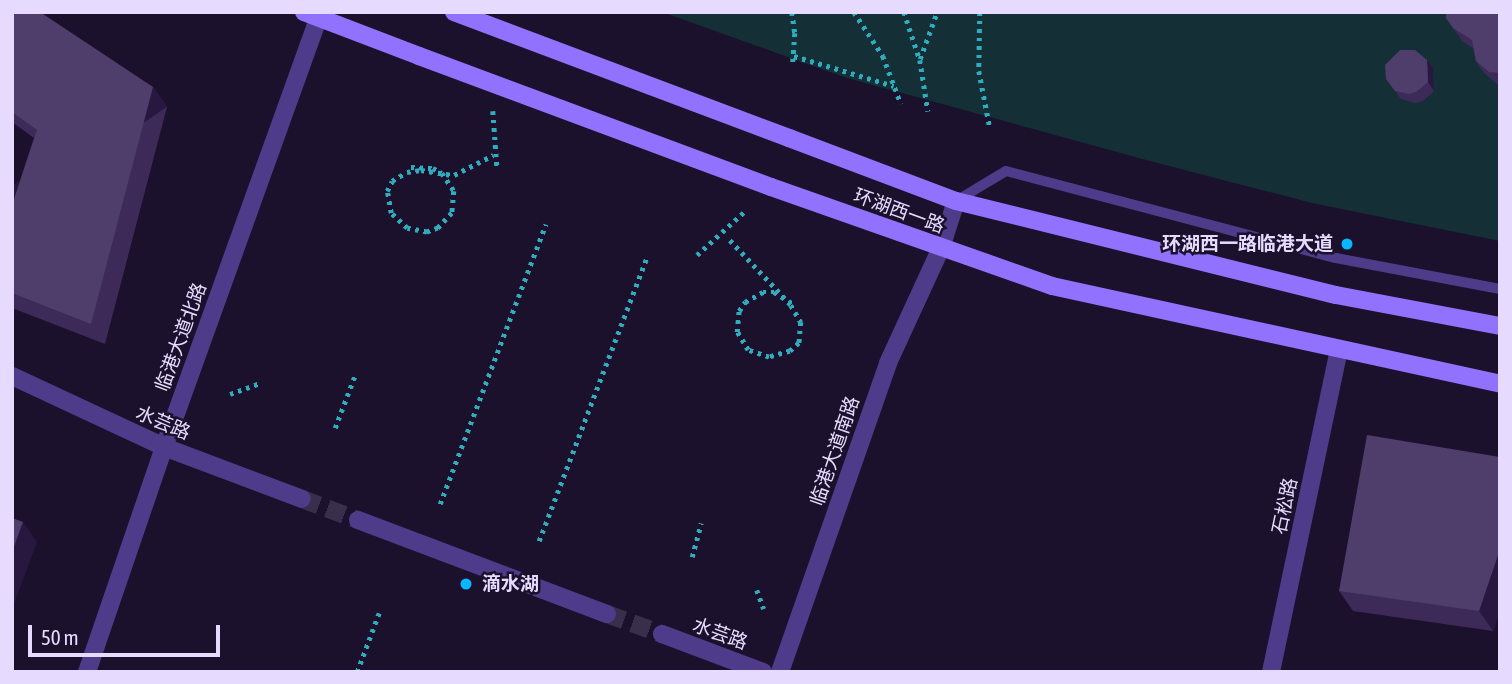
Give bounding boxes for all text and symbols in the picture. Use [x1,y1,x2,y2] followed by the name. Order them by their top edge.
[850,184,948,238] street label: 环湖西一路
[1162,233,1333,255] place label: 环湖西一路临港大道
[1339,236,1355,252] marker: 环湖西一路临港大道
[151,280,211,394] street label: 临港大道北路
[806,393,864,509] street label: 临港大道南路
[132,401,194,445] street label: 水芸路
[1268,476,1302,536] street label: 石松路
[482,573,539,595] place label: 滴水湖
[456,574,476,594] marker: 滴水湖
[32,610,224,654] scale bar
[689,614,751,654] street label: 水芸路
[41,625,79,649] text: 50 m

